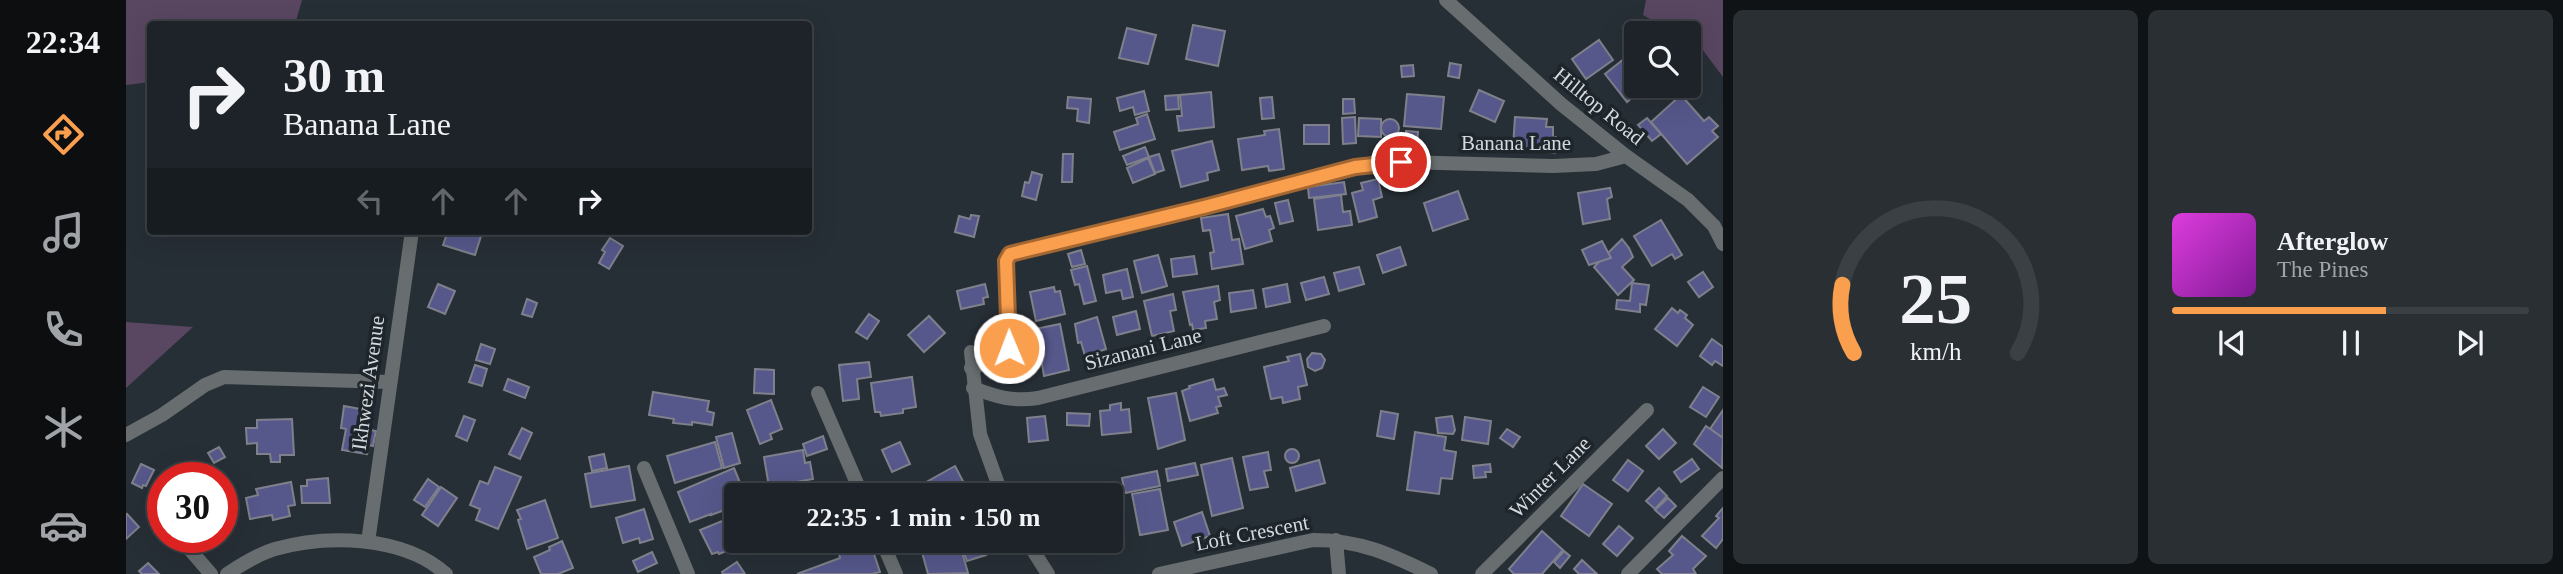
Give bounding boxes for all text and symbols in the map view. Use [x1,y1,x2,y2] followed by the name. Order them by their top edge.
[1624,21,1701,98] map controls
[1624,21,1701,98] button: search
[26,24,100,60] text: 22:34
[283,48,385,103] text: 30 m
[168,49,259,140] icon: right
[1549,62,1649,150] street label: Hilltop Road
[283,106,451,142] text: Banana Lane
[39,110,88,159] icon: directions
[1461,131,1571,155] street label: Banana Lane
[1371,132,1431,192] pin
[1382,143,1420,181] icon: arrive
[351,182,389,220] icon: left
[424,182,462,220] icon: ahead
[497,182,535,220] icon: ahead
[570,182,608,220] icon: right
[39,208,88,257] icon: music
[2277,227,2388,256] text: Afterglow
[2277,257,2368,282] text: The Pines
[1899,258,1972,339] text: 25
[39,305,88,354] icon: phone
[972,311,1046,385] position arrow
[347,314,389,452] street label: Ikhwezi Avenue
[1082,323,1204,375] street label: Sizanani Lane
[2213,324,2251,362] icon: previous
[2332,324,2370,362] icon: pause
[2451,324,2489,362] icon: next
[1910,338,1962,365] text: km/h
[39,403,88,452] icon: climate
[1505,432,1595,522] street label: Winter Lane
[147,462,238,553] speed limit sign: 30
[39,501,88,550] icon: car
[807,503,1041,532] text: 22:35 · 1 min · 150 m
[1193,510,1311,556] street label: Loft Crescent

